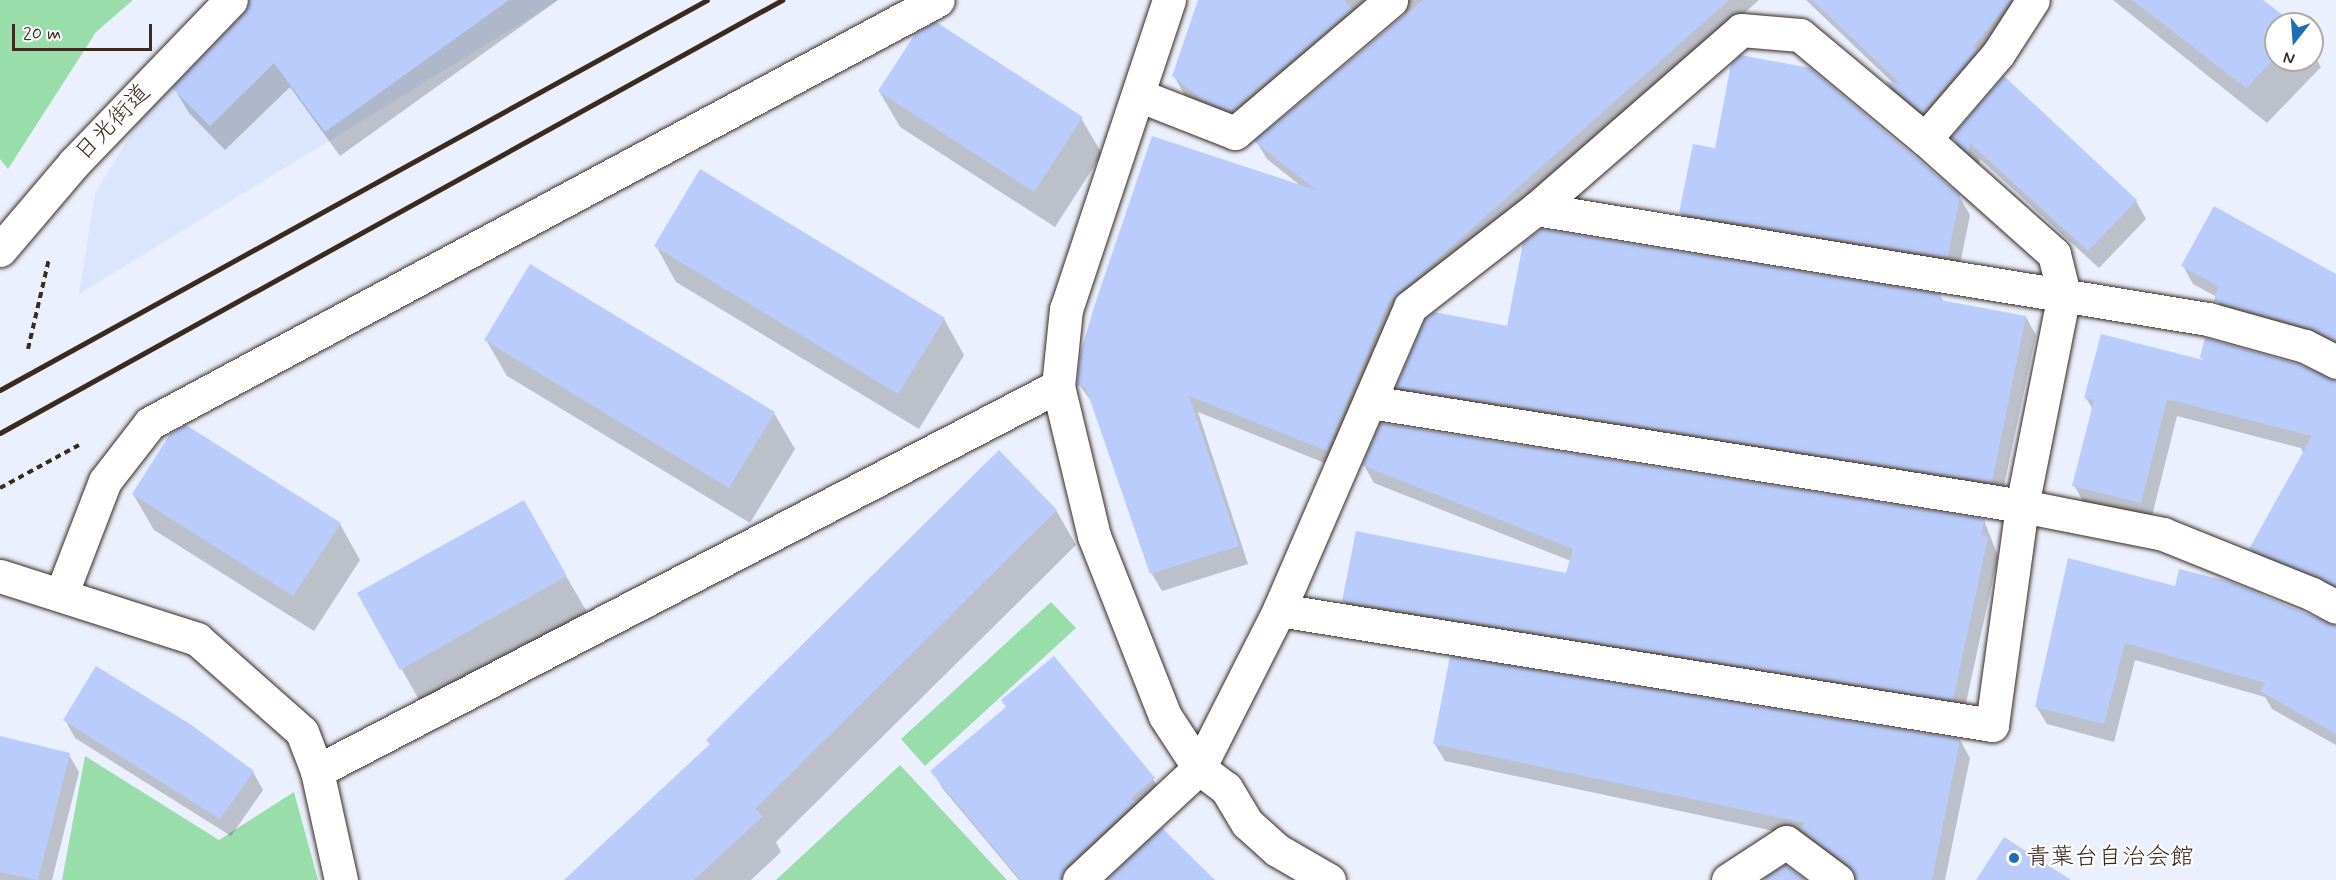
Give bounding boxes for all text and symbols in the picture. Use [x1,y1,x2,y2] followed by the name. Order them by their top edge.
[15,12,154,50] scale bar
[2264,12,2324,72] north arrow
[23,22,61,46] text: 20 m
[2281,46,2297,69] text: N
[69,78,157,168] street label: 日光街道
[2026,844,2194,872] place label: 青葉台自治会館
[2007,851,2021,865] marker: 青葉台自治会館

